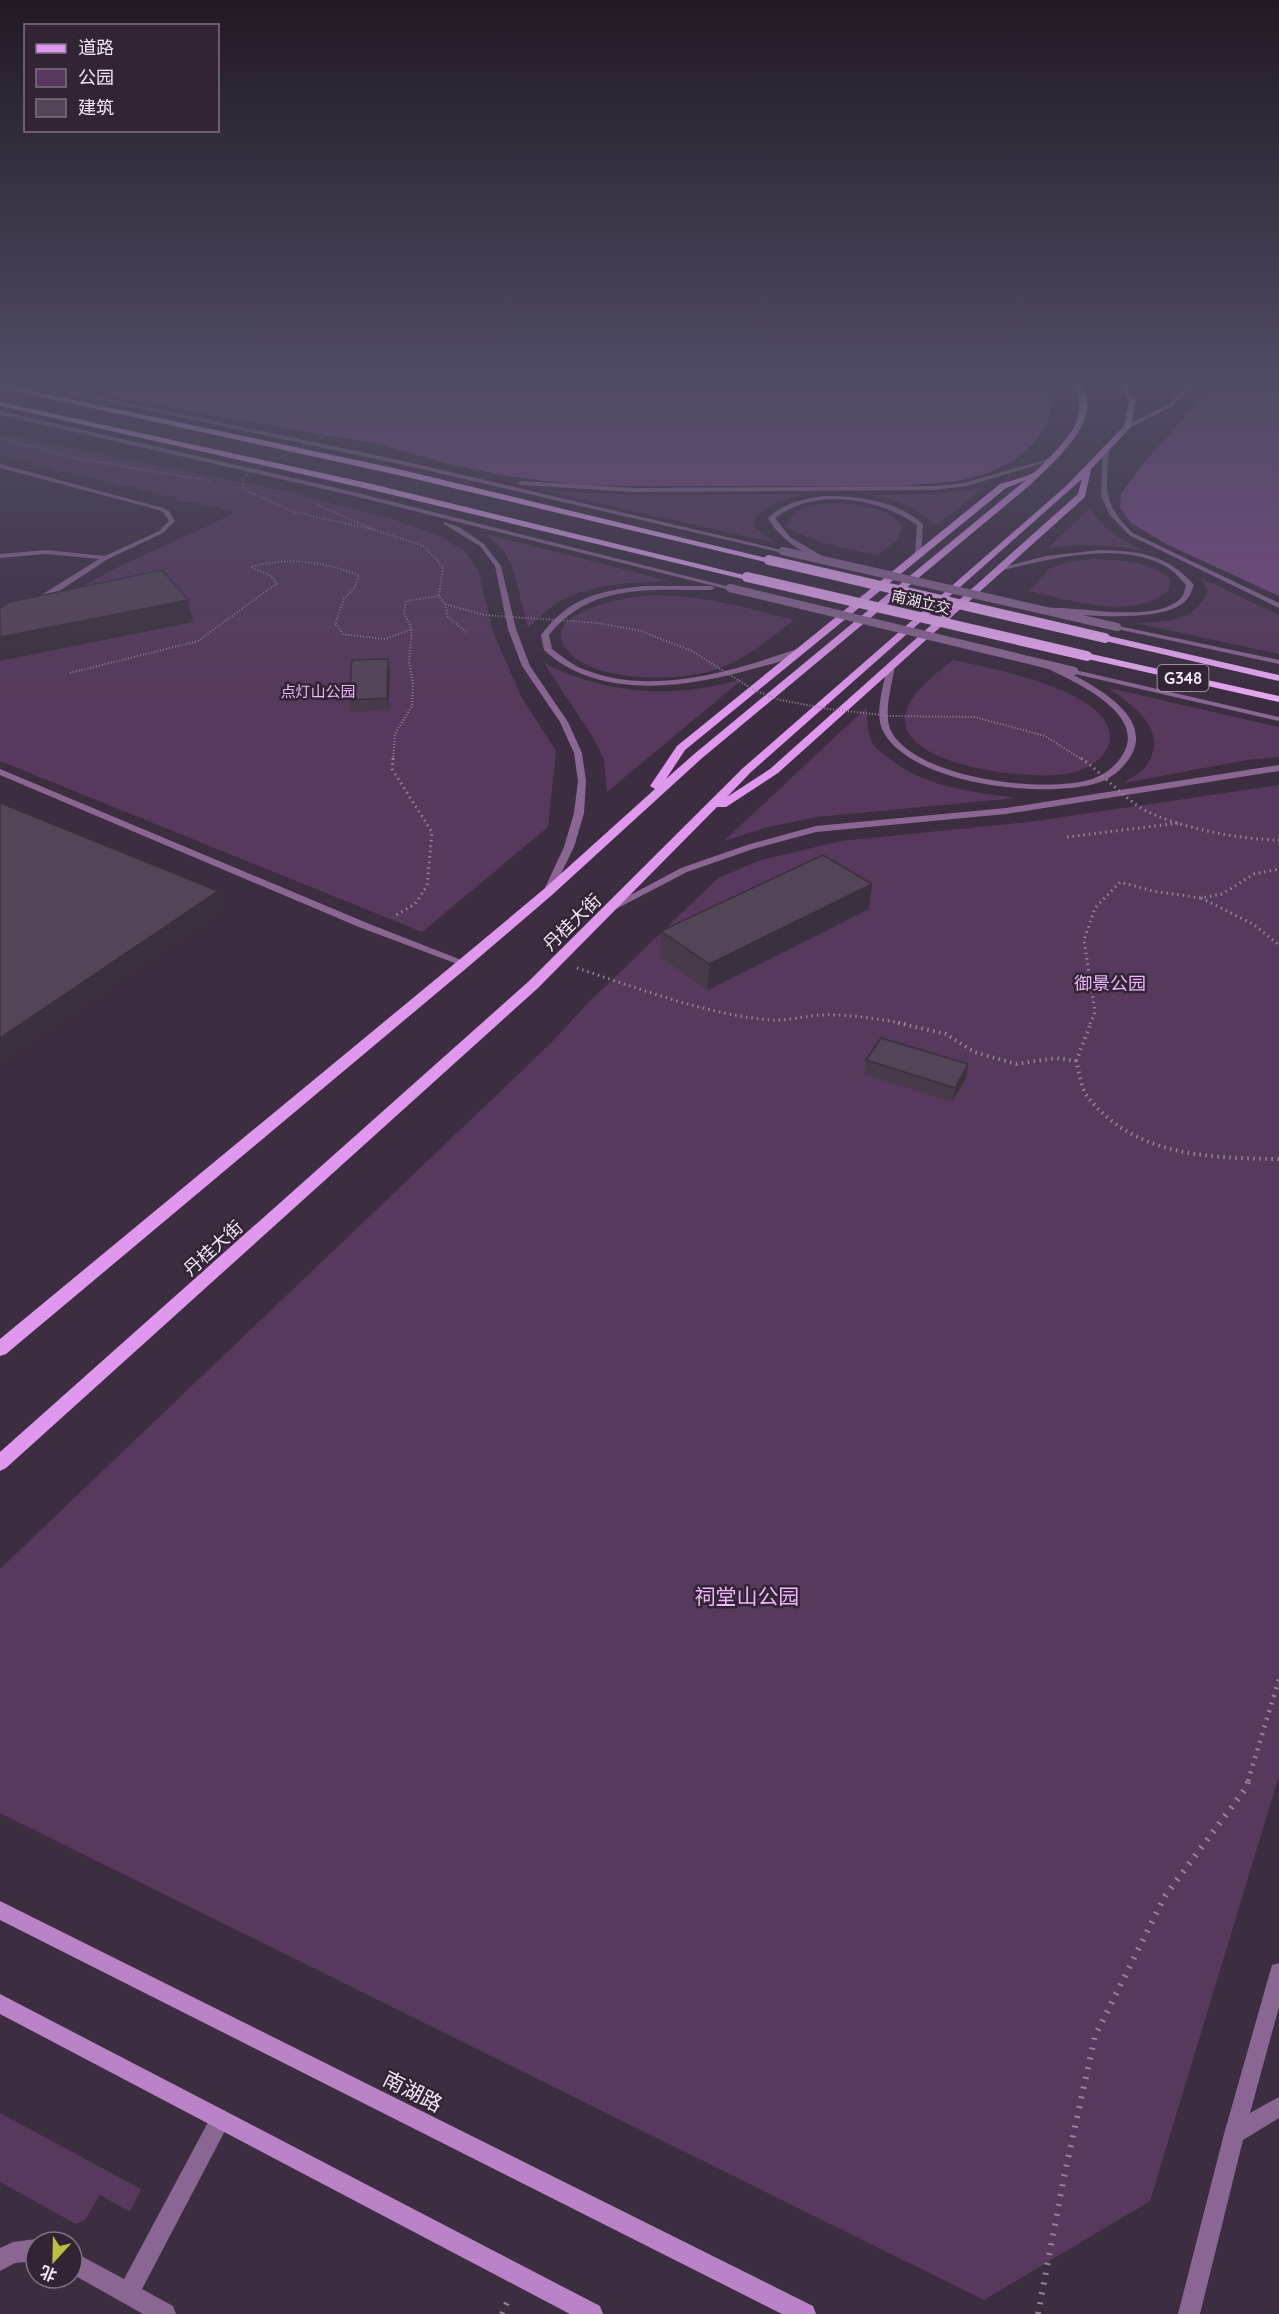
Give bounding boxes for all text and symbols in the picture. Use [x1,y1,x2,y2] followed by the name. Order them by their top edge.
[24,24,219,132] legend
[78,36,114,59] text: 道路
[78,66,114,89] text: 公园
[78,96,114,119] text: 建筑
[890,586,952,618] street label: 南湖立交
[1158,665,1208,691] road number: G348
[280,682,356,701] park label: 点灯山公园
[538,889,606,955] street label: 丹桂大街
[1074,972,1146,995] park label: 御景公园
[179,1215,247,1281] street label: 丹桂大街
[695,1583,800,1609] park label: 祠堂山公园
[379,2065,447,2117] street label: 南湖路
[24,2230,84,2290] north arrow
[37,2262,60,2286] text: 北

